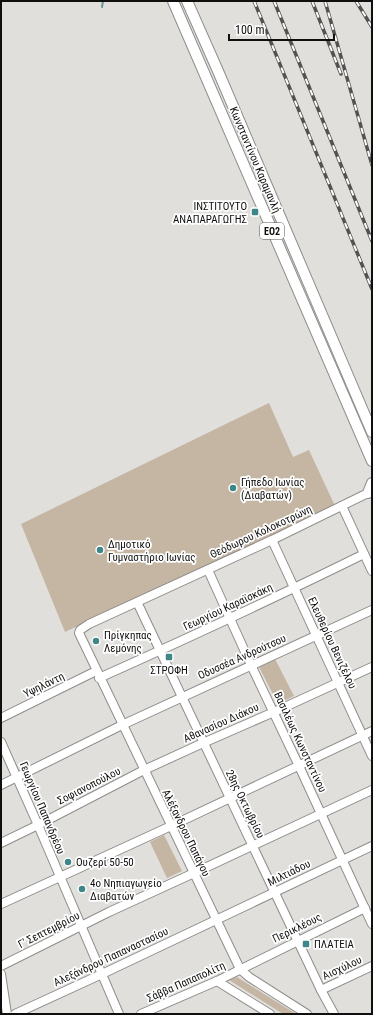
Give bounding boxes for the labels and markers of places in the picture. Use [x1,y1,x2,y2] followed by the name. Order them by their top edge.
[173,200,247,226] place label: ΙΝΣΤΙΤΟΥΤΟ ΑΝΑΠΑΡΑΓΩΓΗΣ
[250,207,260,217] marker: ΙΝΣΤΙΤΟΥΤΟ ΑΝΑΠΑΡΑΓΩΓΗΣ
[241,476,304,502] place label: Γήπεδο Ιωνίας (Διαβατών)
[228,483,238,493] marker: Γήπεδο Ιωνίας (Διαβατών)
[108,538,195,564] place label: Δημοτικό Γυμναστήριο Ιωνίας
[95,545,105,555] marker: Δημοτικό Γυμναστήριο Ιωνίας
[104,629,152,655] place label: Πρίγκηπας Λεμόνης
[91,636,101,646] marker: Πρίγκηπας Λεμόνης
[164,652,174,662] marker: ΣΤΡΟΦΗ
[150,664,188,677] place label: ΣΤΡΟΦΗ
[76,856,134,869] place label: Ουζερί 50-50
[63,857,73,867] marker: Ουζερί 50-50
[90,877,162,903] place label: 4ο Νηπιαγωγείο Διαβατών
[77,884,87,894] marker: 4ο Νηπιαγωγείο Διαβατών
[314,938,355,951] place label: ΠΛΑΤΕΙΑ
[301,939,311,949] marker: ΠΛΑΤΕΙΑ

